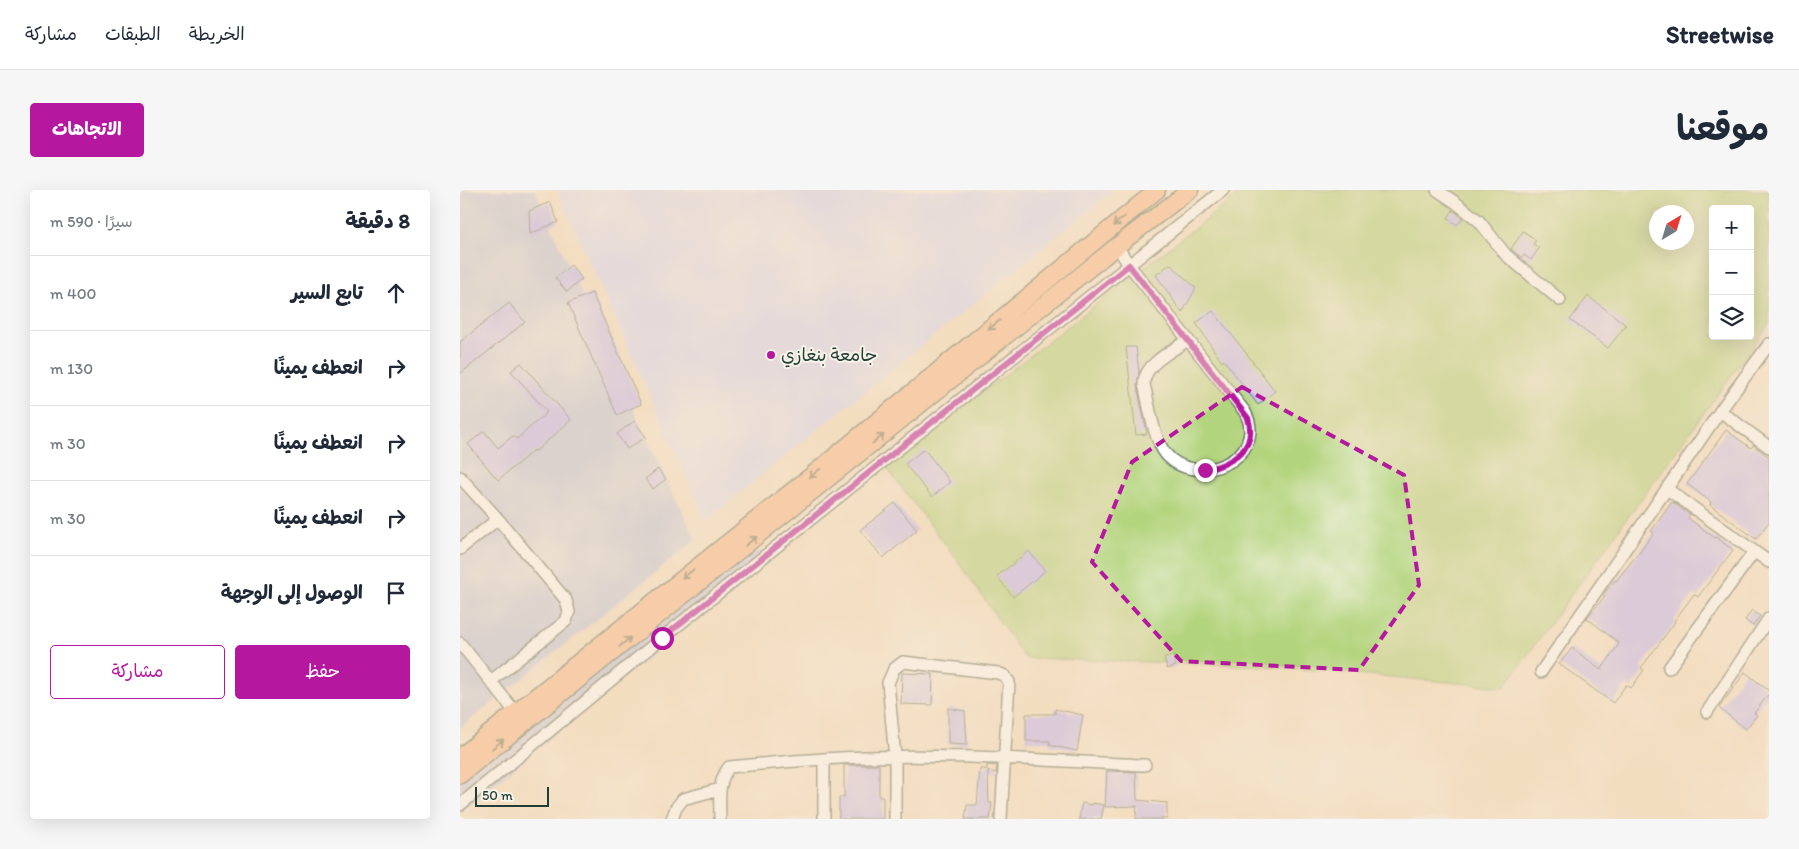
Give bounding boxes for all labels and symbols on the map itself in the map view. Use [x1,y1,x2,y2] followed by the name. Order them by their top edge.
[1649,205,1694,250] north arrow
[1113,215,1126,226] one-way arrow
[988,319,1001,330] one-way arrow
[781,344,877,368] place label: جامعة بنغازي
[765,349,777,361] marker: جامعة بنغازي
[871,434,884,445] one-way arrow
[1194,459,1217,482] route end
[808,467,821,478] one-way arrow
[744,535,757,546] one-way arrow
[682,569,695,580] one-way arrow
[651,627,674,650] route start
[618,637,631,648] one-way arrow
[491,738,504,750] one-way arrow
[475,784,549,807] scale bar

